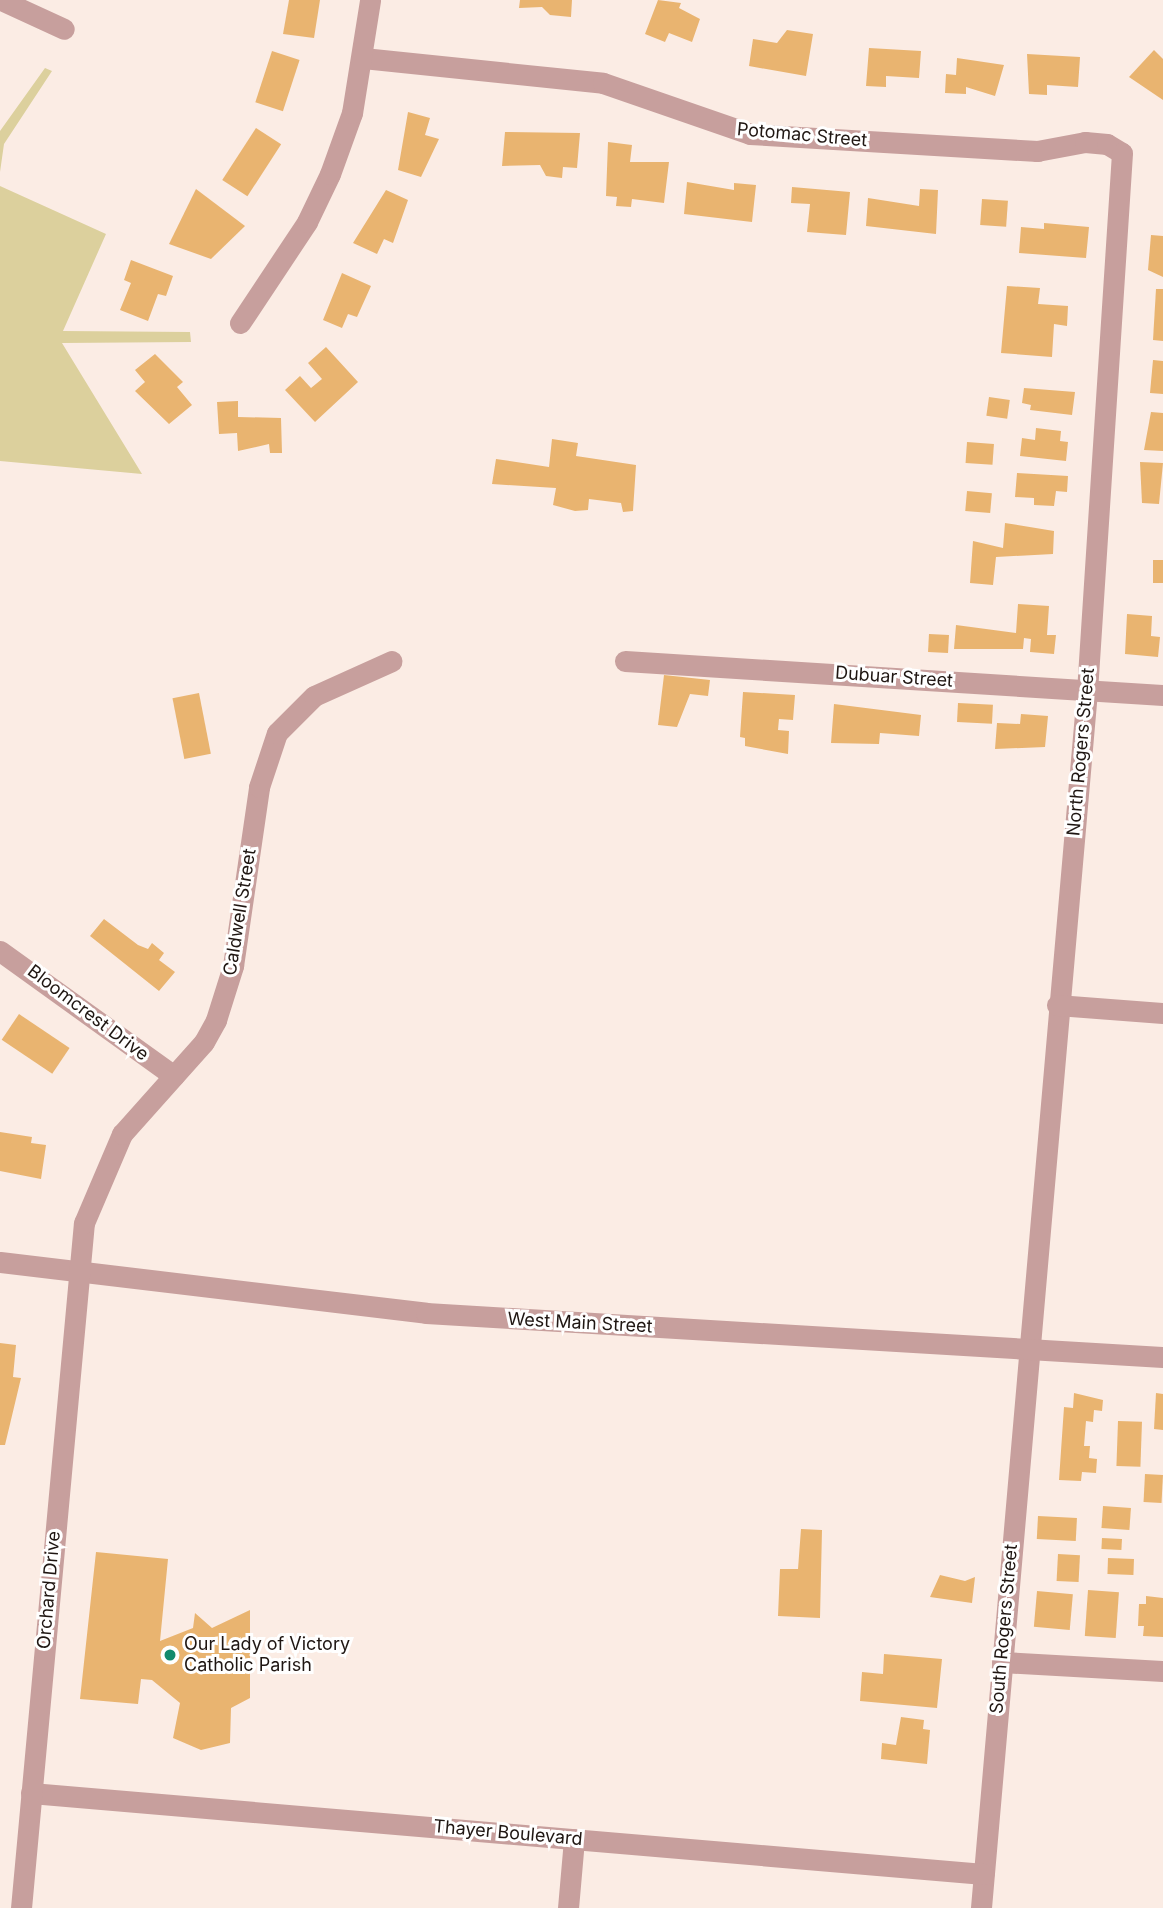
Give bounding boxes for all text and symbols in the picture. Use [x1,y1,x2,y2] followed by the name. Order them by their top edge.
[736,119,868,151] street label: Potomac Street
[834,662,954,692] street label: Dubuar Street
[1063,667,1099,837] street label: North Rogers Street
[219,847,261,977] street label: Caldwell Street
[23,960,153,1066] street label: Bloomcrest Drive
[507,1308,653,1338] street label: West Main Street
[33,1530,65,1650] street label: Orchard Drive
[986,1543,1022,1715] street label: South Rogers Street
[184,1634,350,1676] place label: Our Lady of Victory Catholic Parish
[162,1647,178,1663] marker: Our Lady of Victory Catholic Parish
[433,1816,583,1850] street label: Thayer Boulevard

